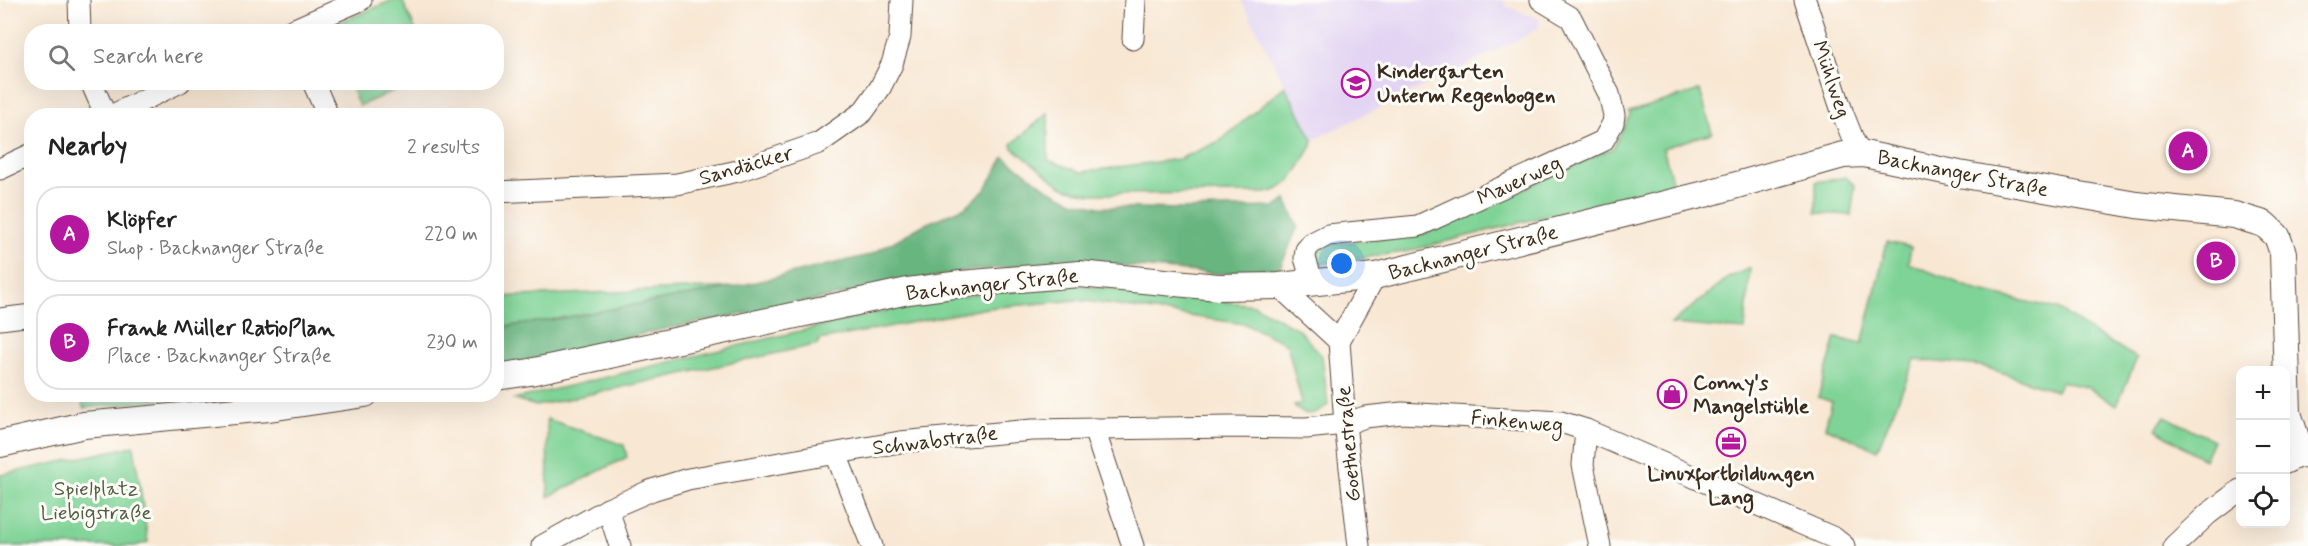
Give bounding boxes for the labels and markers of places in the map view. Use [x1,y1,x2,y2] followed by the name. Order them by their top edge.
[1377,58,1555,112] place label: Kindergarten Unterm Regenbogen
[1340,67,1372,99] school or university icon: Kindergarten Unterm Regenbogen
[2168,128,2208,174] pin: A
[2196,238,2236,284] pin: B
[1693,369,1810,423] place label: Conny's Mangelstüble
[1656,378,1688,410] shop icon: Conny's Mangelstüble
[1715,426,1747,458] office icon: Linuxfortbildungen Lang
[1647,460,1815,514] place label: Linuxfortbildungen Lang

